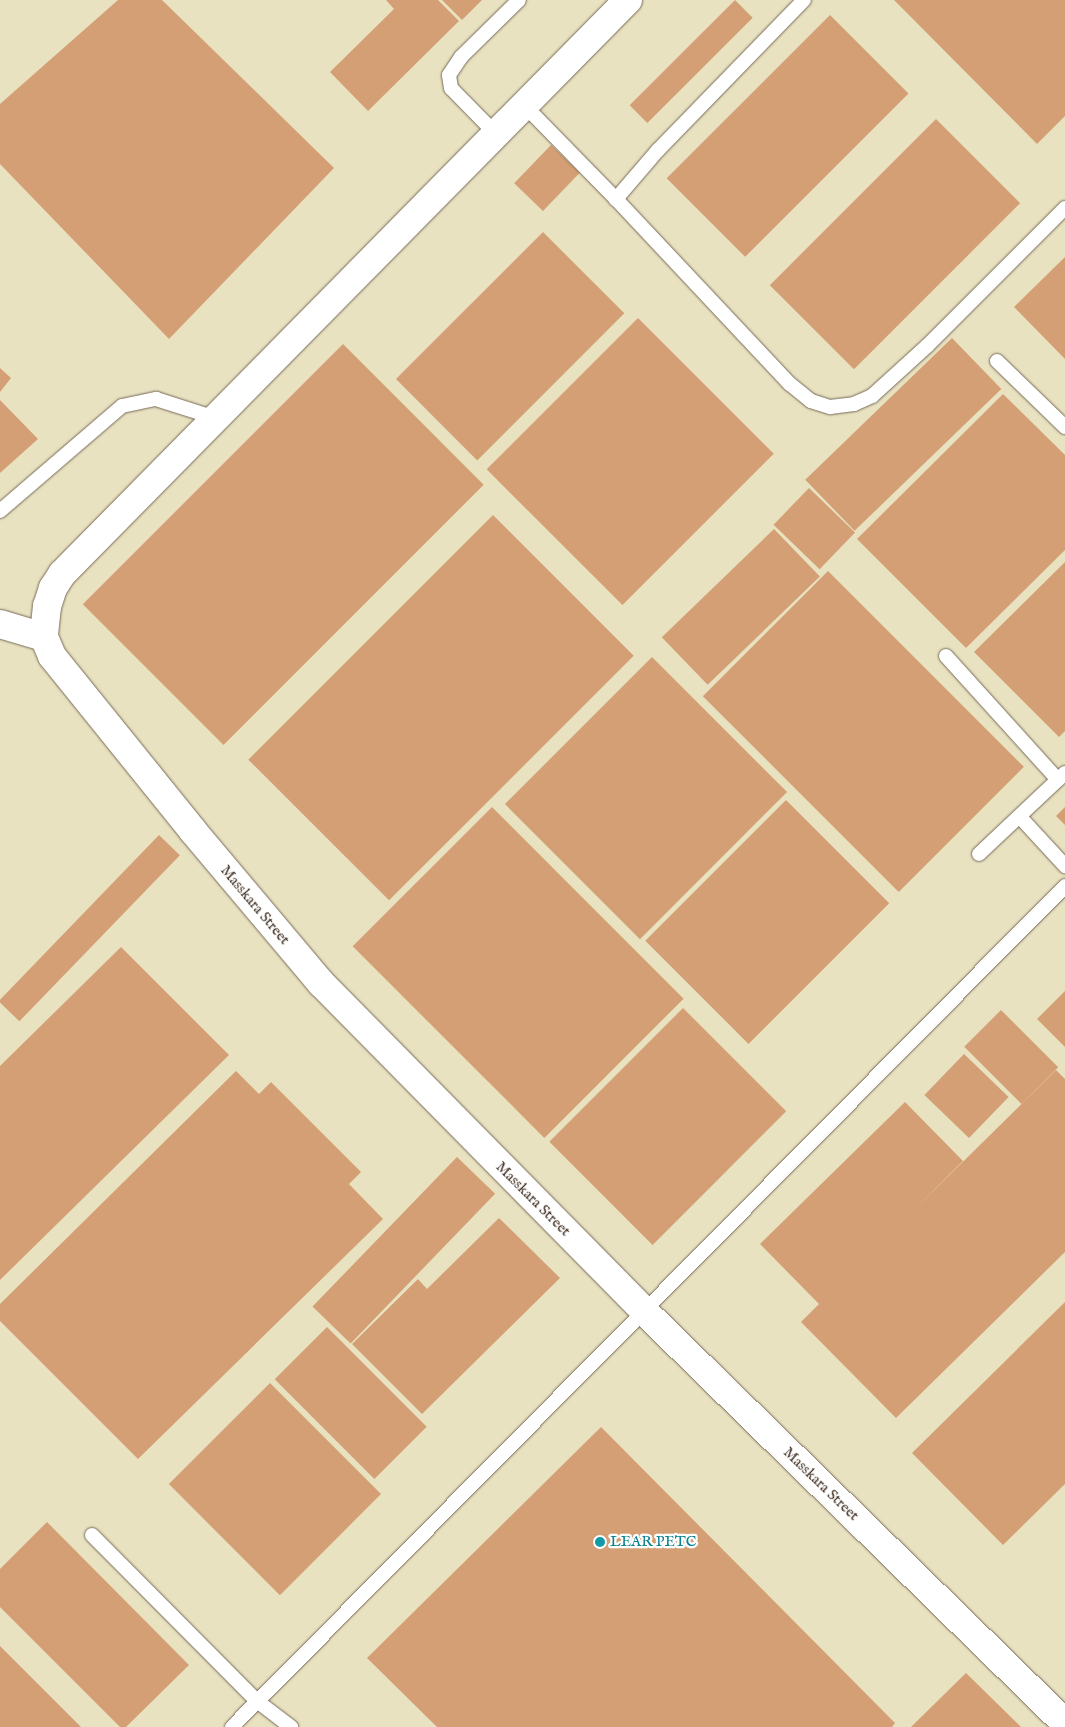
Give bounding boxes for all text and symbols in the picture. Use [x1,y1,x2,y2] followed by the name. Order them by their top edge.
[217,862,293,948] street label: Masskara Street
[492,1158,574,1240] street label: Masskara Street
[779,1443,863,1525] street label: Masskara Street
[610,1533,697,1551] place label: LEAR PETC
[594,1536,606,1548] marker: LEAR PETC

